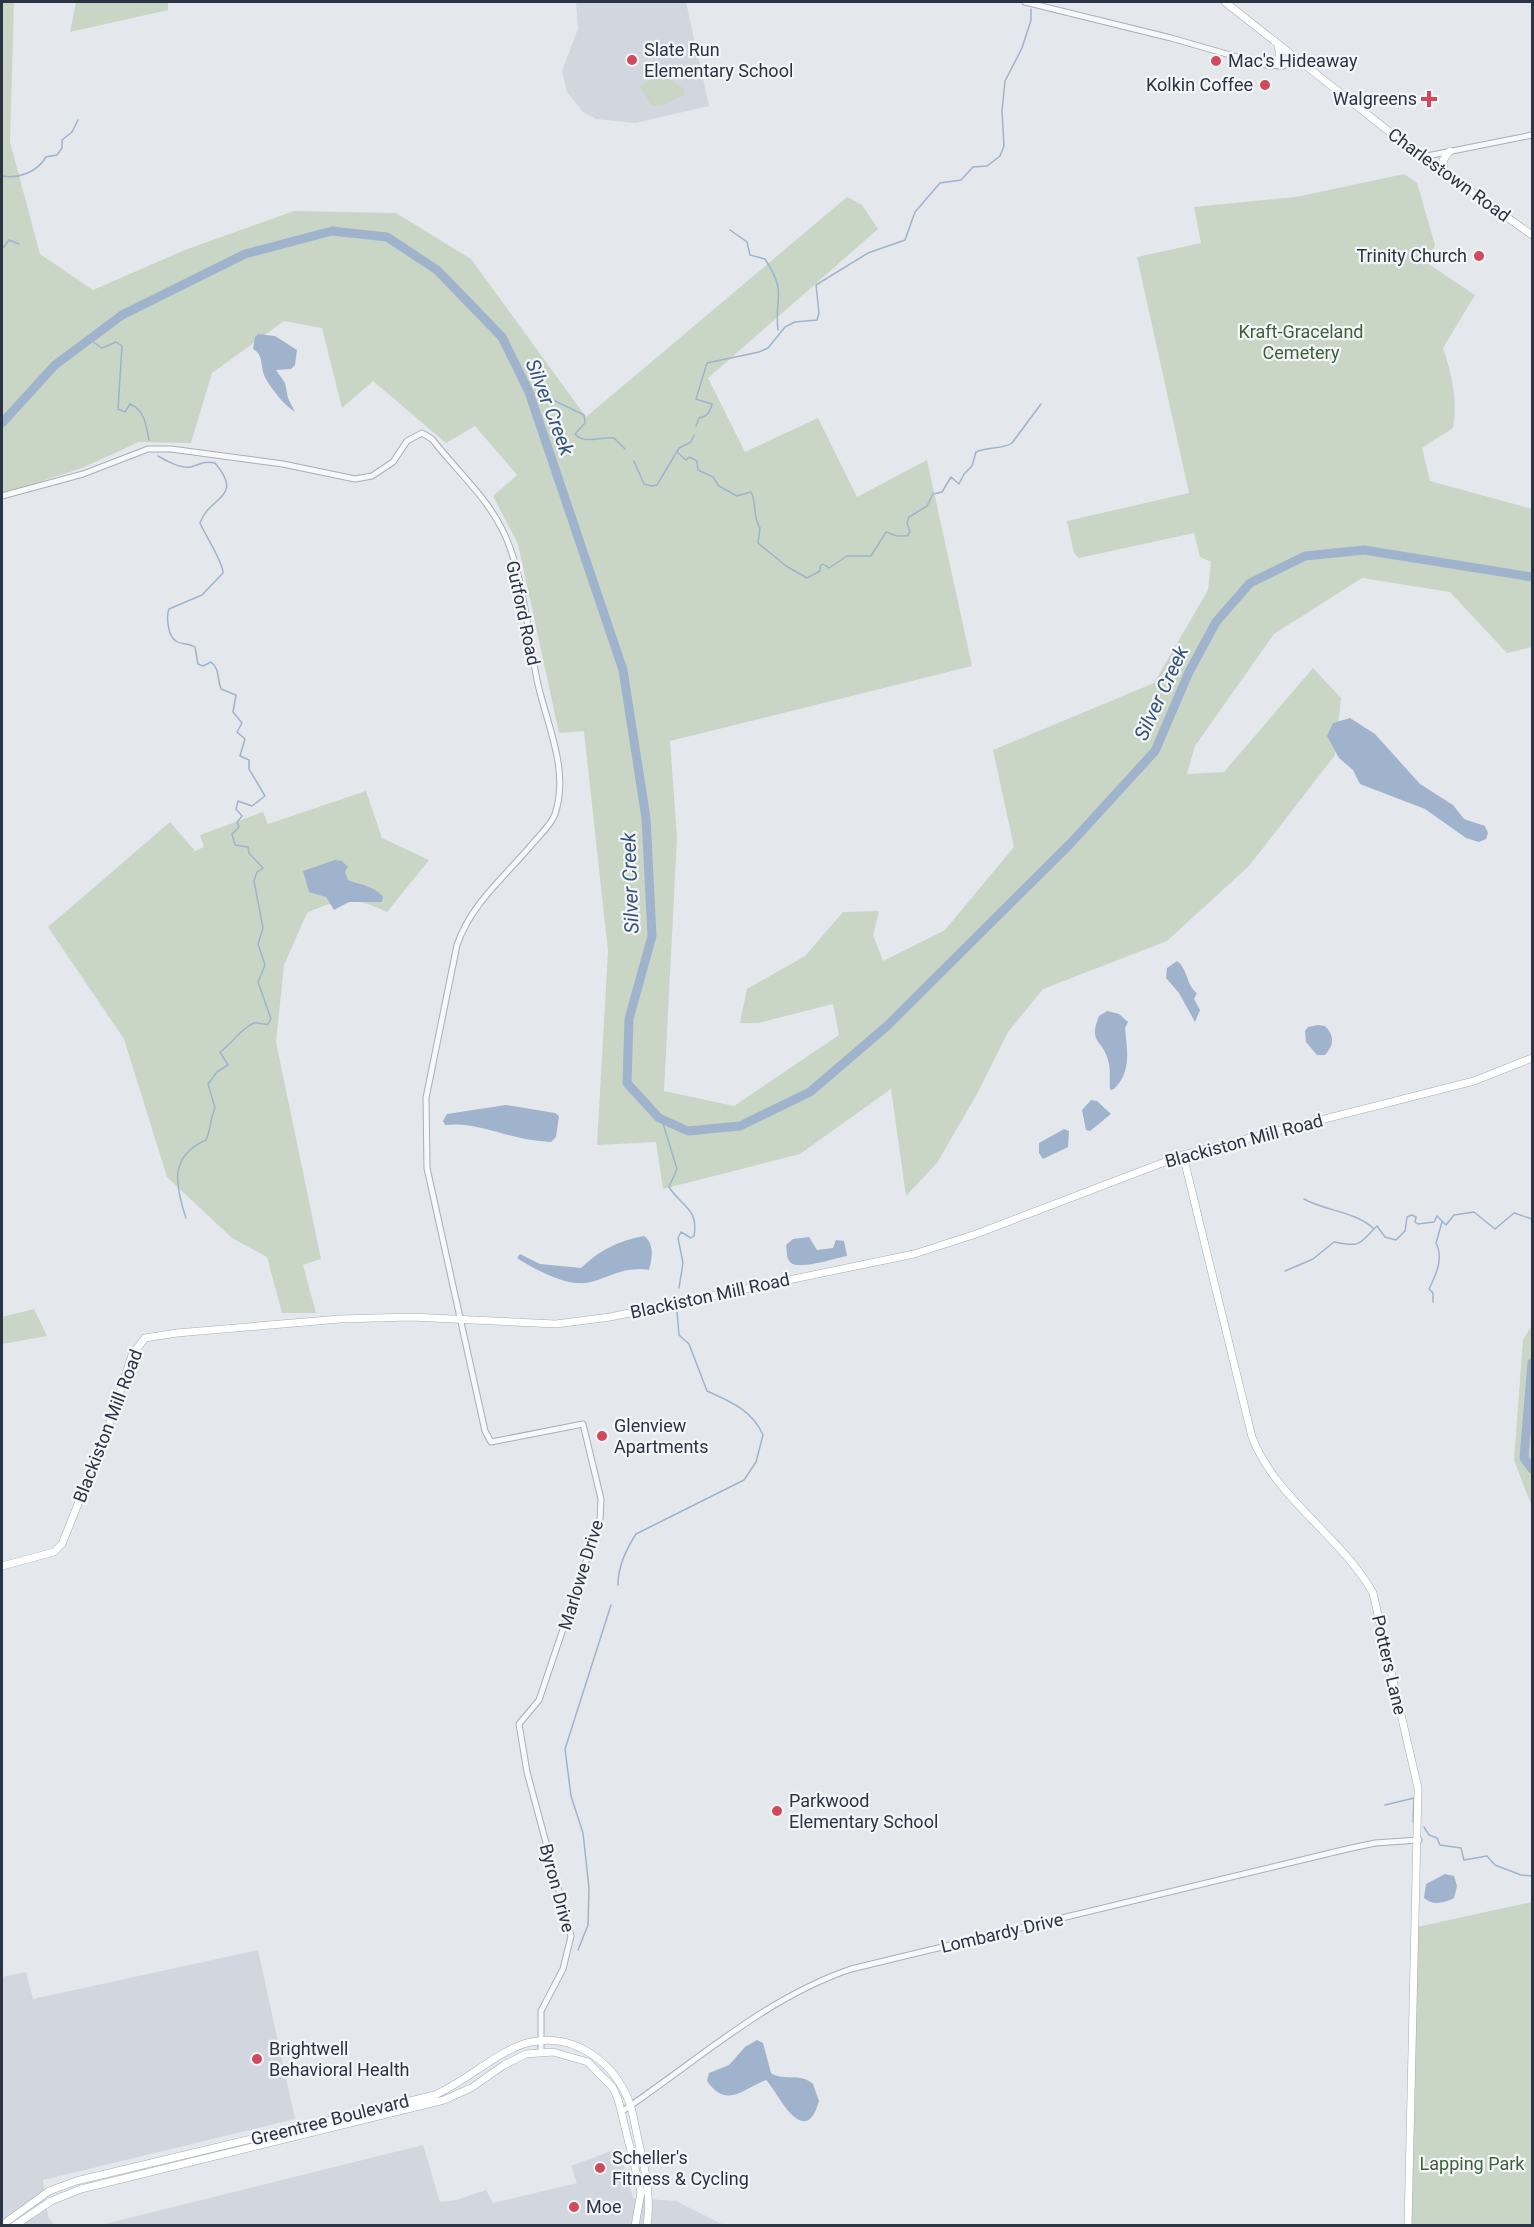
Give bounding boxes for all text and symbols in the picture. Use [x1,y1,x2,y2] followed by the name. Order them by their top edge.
[644,39,793,81] place label: Slate Run Elementary School
[1228,50,1358,71] place label: Mac's Hideaway
[625,53,639,67] marker: Slate Run Elementary School
[1209,54,1223,68] marker: Mac's Hideaway
[1146,74,1253,95] place label: Kolkin Coffee
[1258,78,1272,92] marker: Kolkin Coffee
[1333,88,1417,109] place label: Walgreens
[1422,92,1436,106] marker: Walgreens
[1384,123,1515,226] street label: Charlestown Road
[1356,245,1467,266] place label: Trinity Church
[1472,249,1486,263] marker: Trinity Church
[1239,321,1363,363] park label: Kraft-Graceland Cemetery
[521,355,580,460] water label: Silver Creek
[502,559,545,667] street label: Gutford Road
[1129,641,1194,744] water label: Silver Creek
[616,831,644,934] water label: Silver Creek
[1163,1109,1325,1172] street label: Blackiston Mill Road
[628,1268,792,1323] street label: Blackiston Mill Road
[69,1346,146,1505] street label: Blackiston Mill Road
[614,1415,709,1457] place label: Glenview Apartments
[595,1429,609,1443] marker: Glenview Apartments
[554,1517,607,1633] street label: Marlowe Drive
[1368,1613,1411,1717] street label: Potters Lane
[789,1790,938,1832] place label: Parkwood Elementary School
[770,1804,784,1818] marker: Parkwood Elementary School
[536,1841,579,1934] street label: Byron Drive
[939,1908,1065,1957] street label: Lombardy Drive
[269,2038,409,2080] place label: Brightwell Behavioral Health
[250,2052,264,2066] marker: Brightwell Behavioral Health
[249,2090,411,2149] street label: Greentree Boulevard
[612,2147,749,2189] place label: Scheller's Fitness & Cycling
[1420,2153,1525,2174] park label: Lapping Park
[593,2161,607,2175] marker: Scheller's Fitness & Cycling
[586,2196,622,2217] place label: Moe
[567,2200,581,2214] marker: Moe

